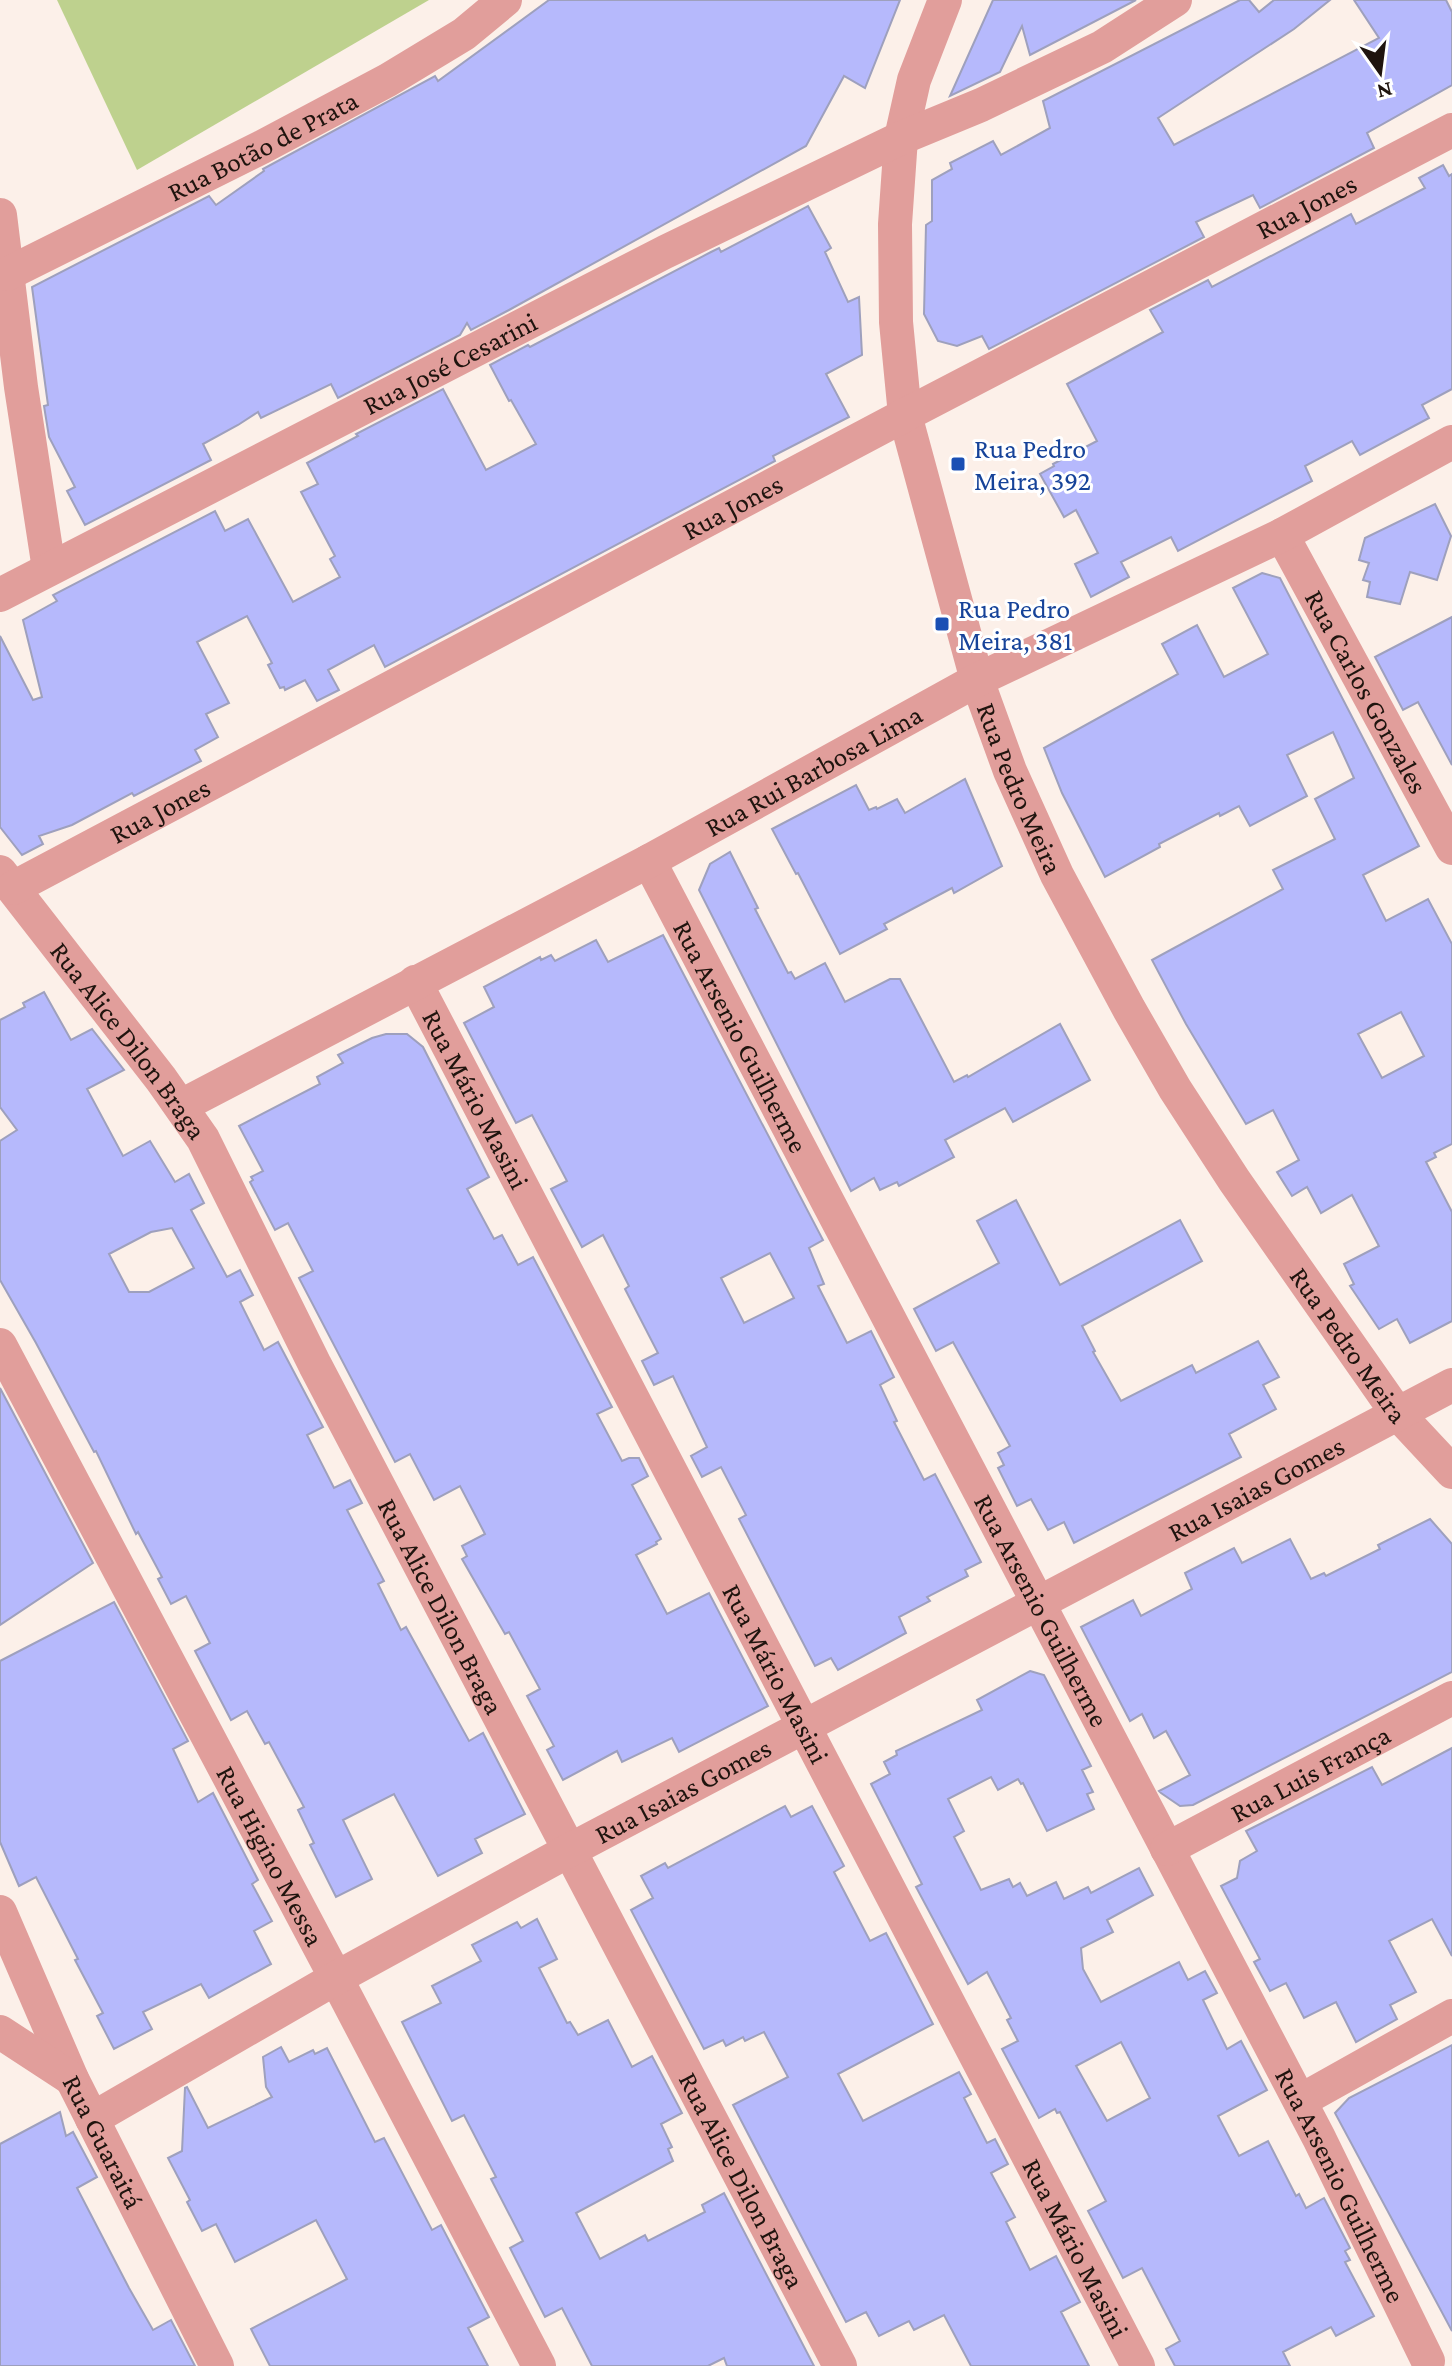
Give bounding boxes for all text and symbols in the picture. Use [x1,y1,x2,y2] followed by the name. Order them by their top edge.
[1340,32,1420,112] north arrow
[1374,77,1395,105] text: N
[163,84,363,208] street label: Rua Botão de Prata
[1251,168,1362,245] street label: Rua Jones
[358,306,542,421] street label: Rua José Cesarini
[974,433,1091,496] place label: Rua Pedro Meira, 392
[949,455,967,473] marker: Rua Pedro Meira, 392
[677,468,788,546] street label: Rua Jones
[1299,584,1434,799] street label: Rua Carlos Gonzales
[958,593,1073,656] place label: Rua Pedro Meira, 381
[933,615,951,633] marker: Rua Pedro Meira, 381
[700,698,928,843] street label: Rua Rui Barbosa Lima
[971,699,1069,879] street label: Rua Pedro Meira
[105,771,215,850] street label: Rua Jones
[667,915,814,1158] street label: Rua Arsenio Guilherme
[44,936,213,1145] street label: Rua Alice Dilon Braga
[416,1004,535,1194] street label: Rua Mário Masini
[1284,1261,1413,1430] street label: Rua Pedro Meira
[1163,1430,1350,1548] street label: Rua Isaias Gomes
[968,1489,1115,1732] street label: Rua Arsenio Guilherme
[372,1493,510,1720] street label: Rua Alice Dilon Braga
[716,1579,835,1768] street label: Rua Mário Masini
[1225,1719,1395,1829] street label: Rua Luis França
[590,1732,776,1850] street label: Rua Isaias Gomes
[210,1760,331,1951] street label: Rua Higino Messa
[1269,2063,1412,2308] street label: Rua Arsenio Guilherme
[673,2067,811,2294] street label: Rua Alice Dilon Braga
[57,2070,150,2214] street label: Rua Guaraitá
[1016,2153,1135,2343] street label: Rua Mário Masini

